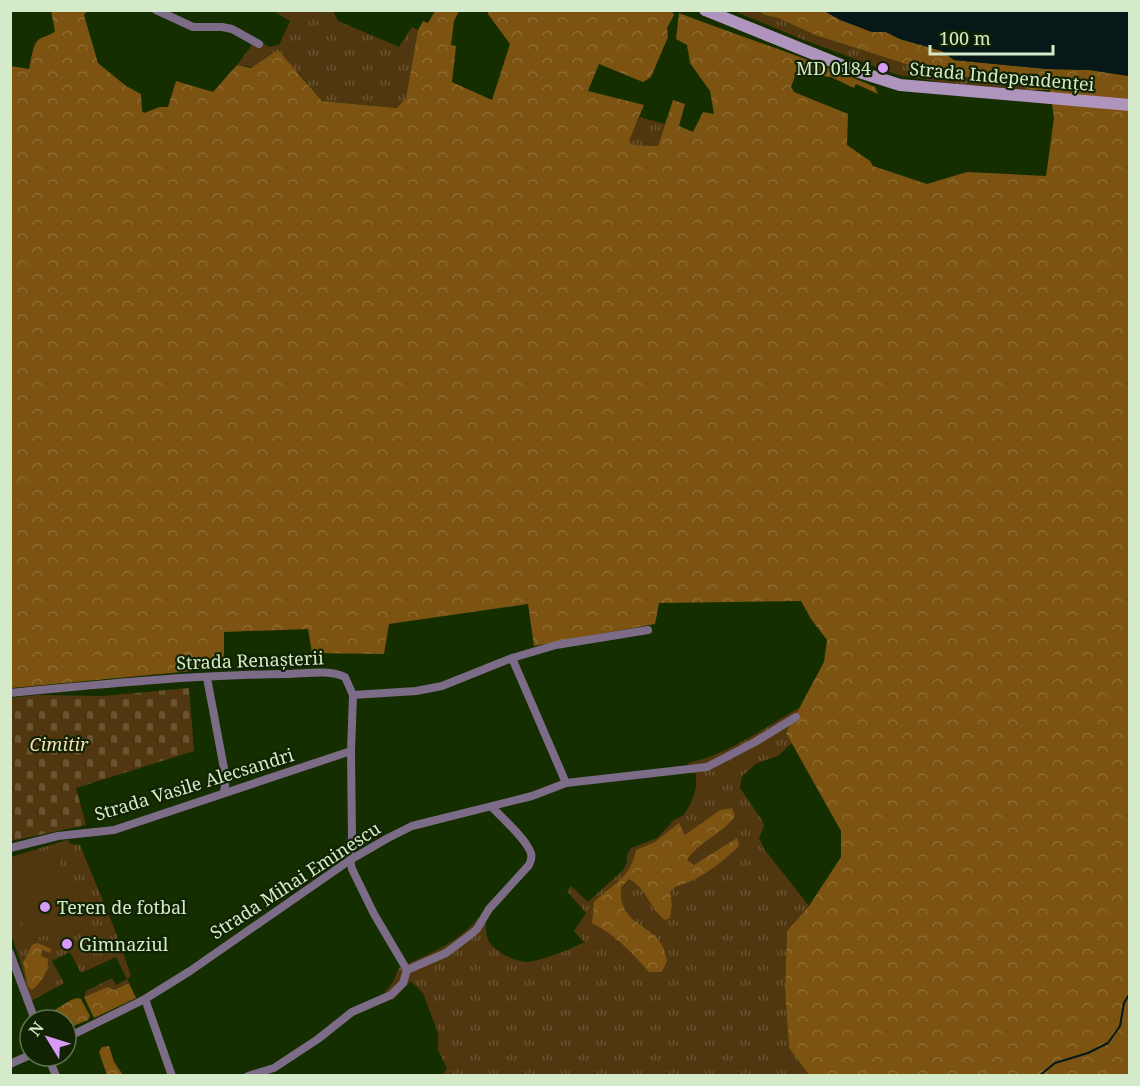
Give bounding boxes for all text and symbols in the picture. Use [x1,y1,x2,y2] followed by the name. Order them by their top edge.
[930,18,1053,56] scale bar
[939,26,991,50] text: 100 m
[796,56,871,80] place label: MD 0184
[909,56,1096,96] street label: Strada Independenței
[876,61,890,75] marker: MD 0184
[176,645,324,675] street label: Strada Renașterii
[30,732,89,756] park label: Cimitir
[91,742,297,826] street label: Strada Vasile Alecsandri
[205,816,385,944] street label: Strada Mihai Eminescu
[57,895,187,919] place label: Teren de fotbal
[38,900,52,914] marker: Teren de fotbal
[79,932,169,956] place label: Gimnaziul
[60,937,74,951] marker: Gimnaziul
[18,1008,78,1068] north arrow
[24,1017,49,1041] text: N

